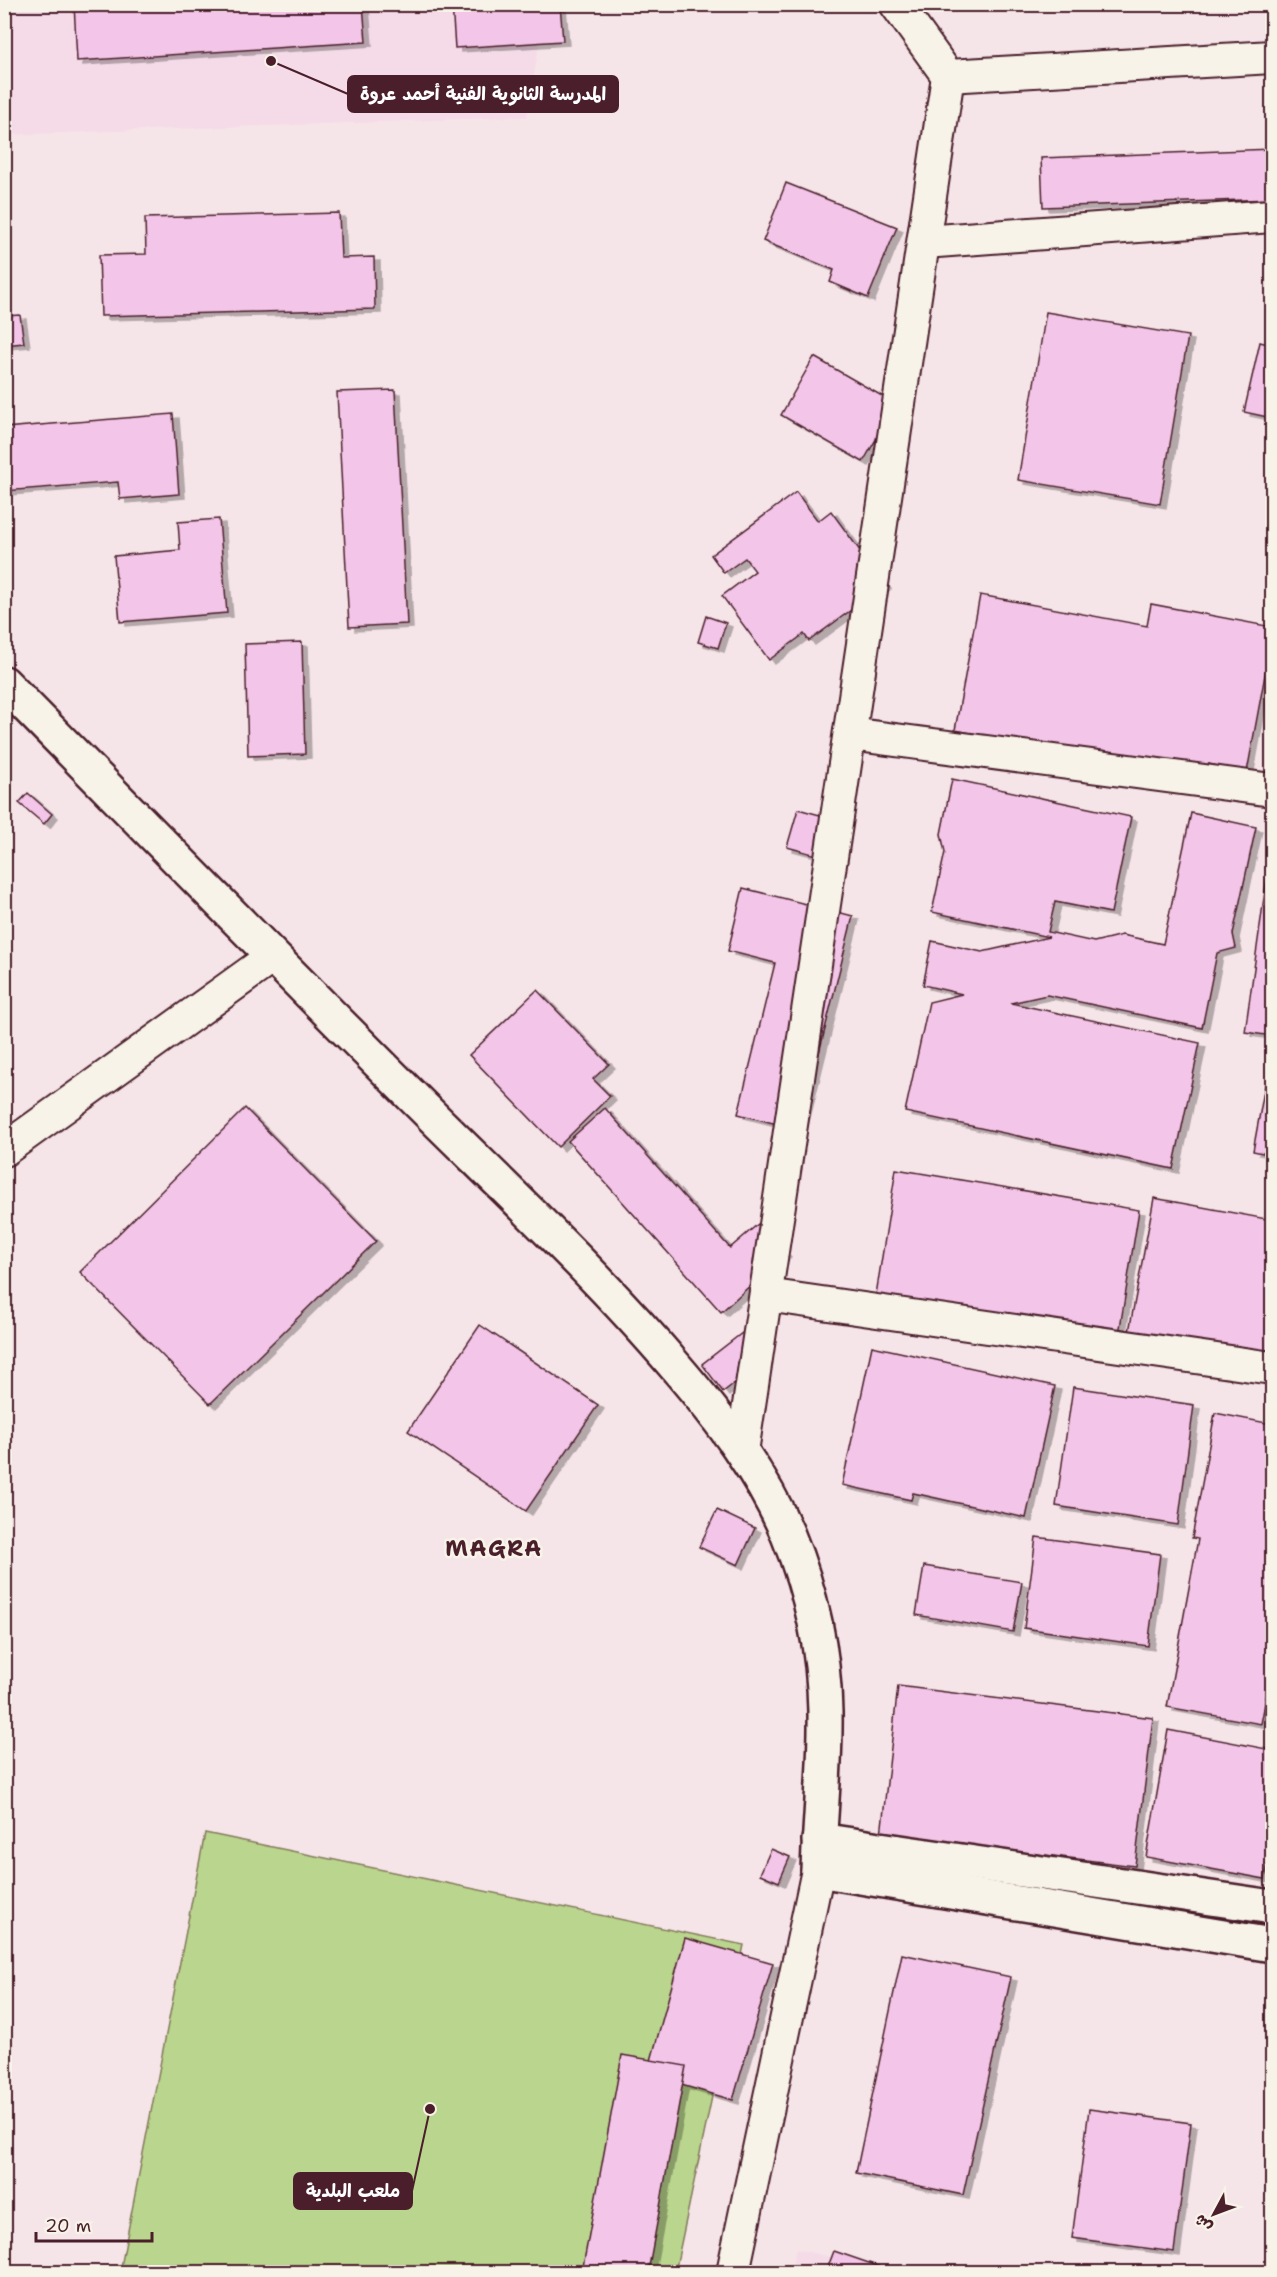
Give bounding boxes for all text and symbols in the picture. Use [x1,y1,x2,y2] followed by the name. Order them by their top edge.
[348,76,618,112] callout: المدرسة الثانوية الفنية أحمد عروة
[360,82,606,106] text: المدرسة الثانوية الفنية أحمد عروة
[445,1534,543,1563] district label: MAGRA
[294,2173,412,2209] callout: ملعب البلدية
[306,2179,400,2203] text: ملعب البلدية
[1184,2184,1244,2244] north arrow
[36,2205,152,2243] scale bar
[1189,2210,1217,2237] text: ش
[45,2214,91,2238] text: 20 m

